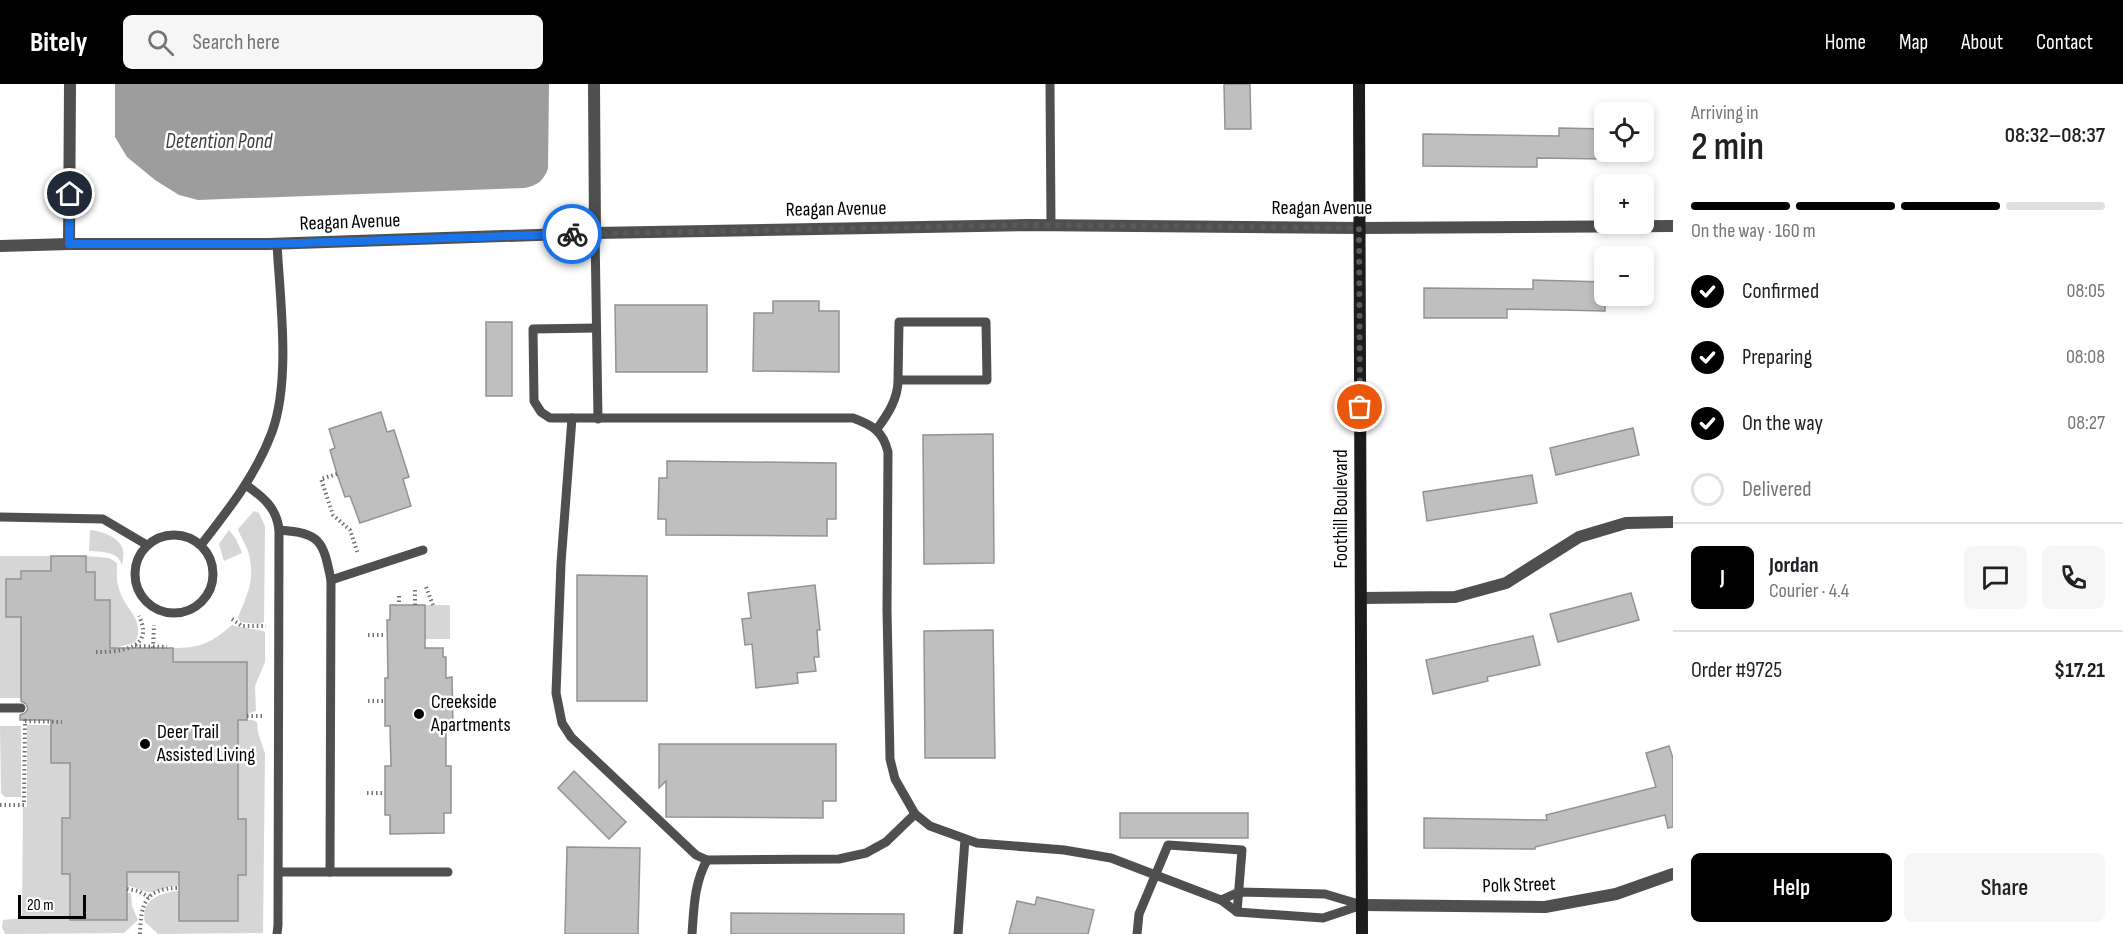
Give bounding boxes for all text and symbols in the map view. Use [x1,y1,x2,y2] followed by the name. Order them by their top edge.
[123,15,543,69] search box
[30,26,87,59] text: Bitely
[144,26,177,59] icon: search
[192,29,280,56] text: Search here
[1825,30,1866,55] text: Home
[1899,30,1928,55] text: Map
[1961,30,2003,55] text: About
[2036,30,2093,55] text: Contact
[1691,101,1759,125] text: Arriving in
[1594,102,1654,306] map controls
[1594,102,1654,162] button: locate
[2005,122,2105,149] text: 08:32–08:37
[1691,124,1764,171] text: 2 min
[166,129,274,154] water label: Detention Pond
[44,168,95,219] pin
[1594,174,1654,234] button: +
[53,177,86,210] icon: home
[785,196,887,222] street label: Reagan Avenue
[1272,196,1372,220] street label: Reagan Avenue
[542,204,602,264] courier
[299,208,401,236] street label: Reagan Avenue
[556,218,589,251] icon: bike
[1691,219,1816,243] text: On the way · 160 m
[1594,246,1654,306] button: −
[1691,275,1724,308] icon: check
[1742,278,1819,305] text: Confirmed
[2067,279,2105,303] text: 08:05
[1691,341,1724,374] icon: check
[1742,344,1812,371] text: Preparing
[2066,345,2105,369] text: 08:08
[1334,381,1385,432] pin
[1343,390,1376,423] icon: bag
[1691,407,1724,440] icon: check
[1742,410,1823,437] text: On the way
[2067,411,2105,435] text: 08:27
[1329,450,1353,568] street label: Foothill Boulevard
[1742,476,1811,503] text: Delivered
[1964,546,2027,609] button: chat
[2042,546,2105,609] button: phone
[1769,552,1818,579] text: Jordan
[1720,564,1725,591] text: J
[1769,579,1849,603] text: Courier · 4.4
[1691,657,1782,684] text: Order #9725
[2054,657,2105,684] text: $17.21
[430,690,511,737] place label: Creekside Apartments
[412,707,426,721] marker: Creekside Apartments
[156,720,255,767] place label: Deer Trail Assisted Living
[138,737,152,751] marker: Deer Trail Assisted Living
[1691,853,1892,922] button: Help
[1904,853,2105,922] button: Share
[1482,872,1556,898] street label: Polk Street
[18,892,86,920] scale bar
[27,896,54,915] text: 20 m

